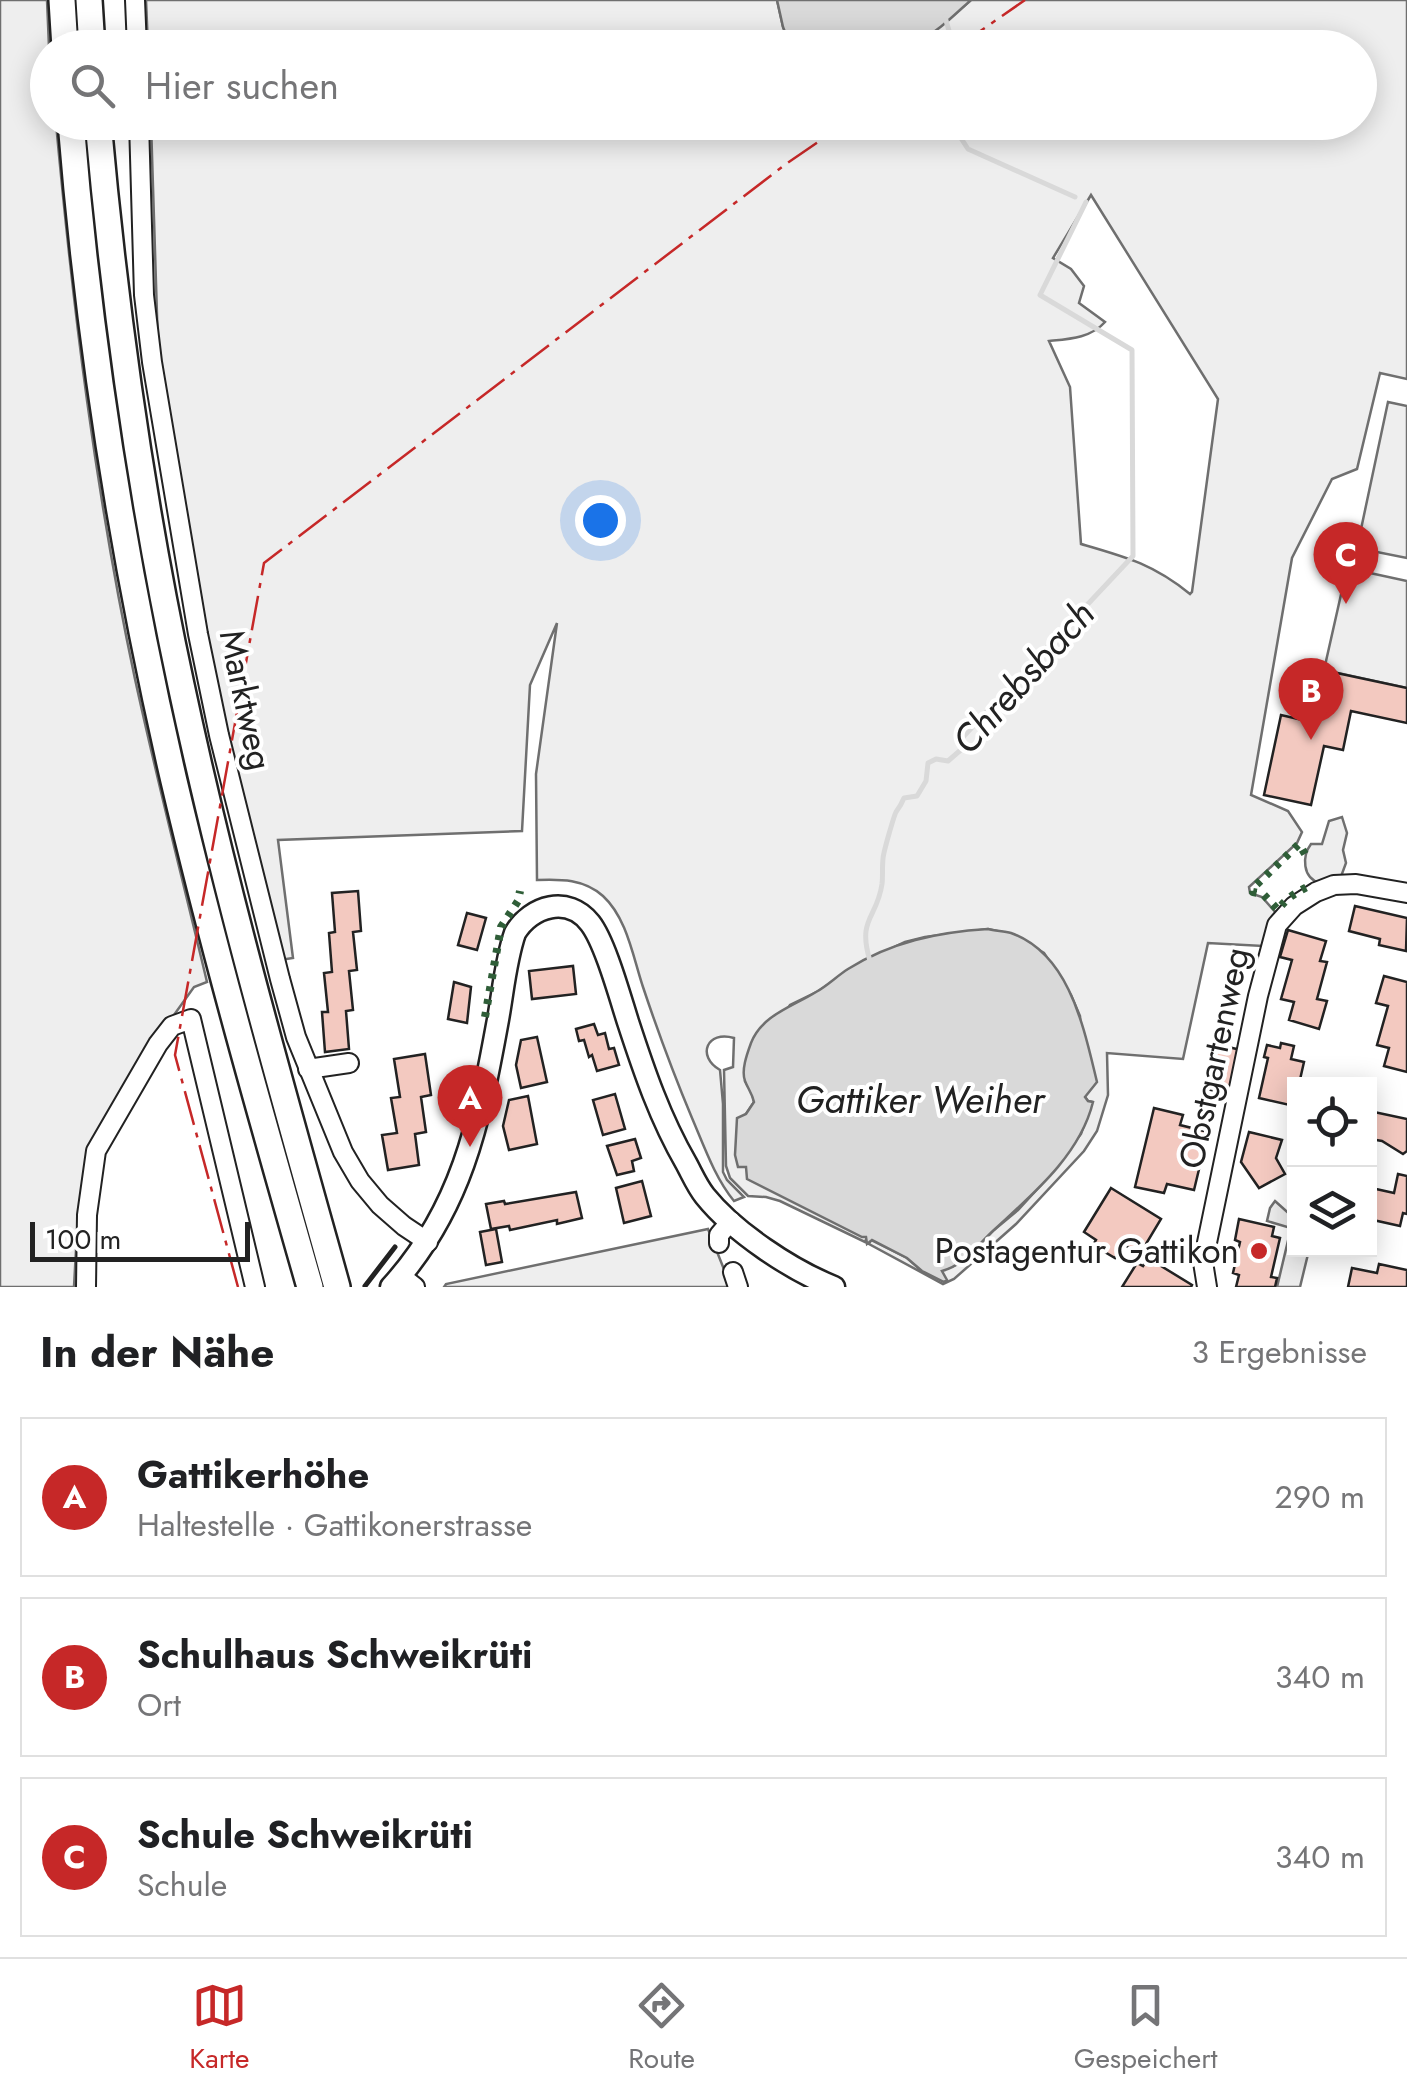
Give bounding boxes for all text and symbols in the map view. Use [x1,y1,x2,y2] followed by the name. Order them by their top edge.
[30,30,1377,140] search box
[65,58,120,113] icon: search
[145,58,339,113] text: Hier suchen
[575,495,626,546] your location
[1314,522,1378,604] pin: C
[939,588,1107,766] water label: Chrebsbach
[207,625,285,775] street label: Marktweg
[1278,658,1344,740] pin: B
[1166,943,1262,1173] street label: Obstgartenweg
[438,1064,502,1147] pin: A
[796,1072,1047,1127] water label: Gattiker Weiher
[1287,1077,1377,1257] map controls
[1287,1077,1377,1167] button: locate
[1287,1167,1377,1257] button: layers
[30,1217,250,1262] scale bar
[45,1219,121,1260] text: 100 m
[935,1226,1239,1276] place label: Postagentur Gattikon
[1248,1240,1270,1262] marker: Postagentur Gattikon
[40,1322,274,1383] text: In der Nähe
[1191,1329,1367,1375] text: 3 Ergebnisse
[137,1447,369,1502] text: Gattikerhöhe
[63,1474,86,1520] text: A
[1275,1474,1365,1520] text: 290 m
[137,1502,532,1548] text: Haltestelle · Gattikonerstrasse
[137,1627,532,1682] text: Schulhaus Schweikrüti
[64,1654,85,1700] text: B
[1275,1654,1365,1700] text: 340 m
[137,1682,181,1728] text: Ort
[137,1807,473,1862] text: Schule Schweikrüti
[63,1834,86,1880] text: C
[1275,1834,1365,1880] text: 340 m
[137,1862,227,1908] text: Schule
[189,1978,249,2079] tab: Karte
[628,1978,695,2079] tab: Route
[1074,1978,1218,2079] tab: Gespeichert

